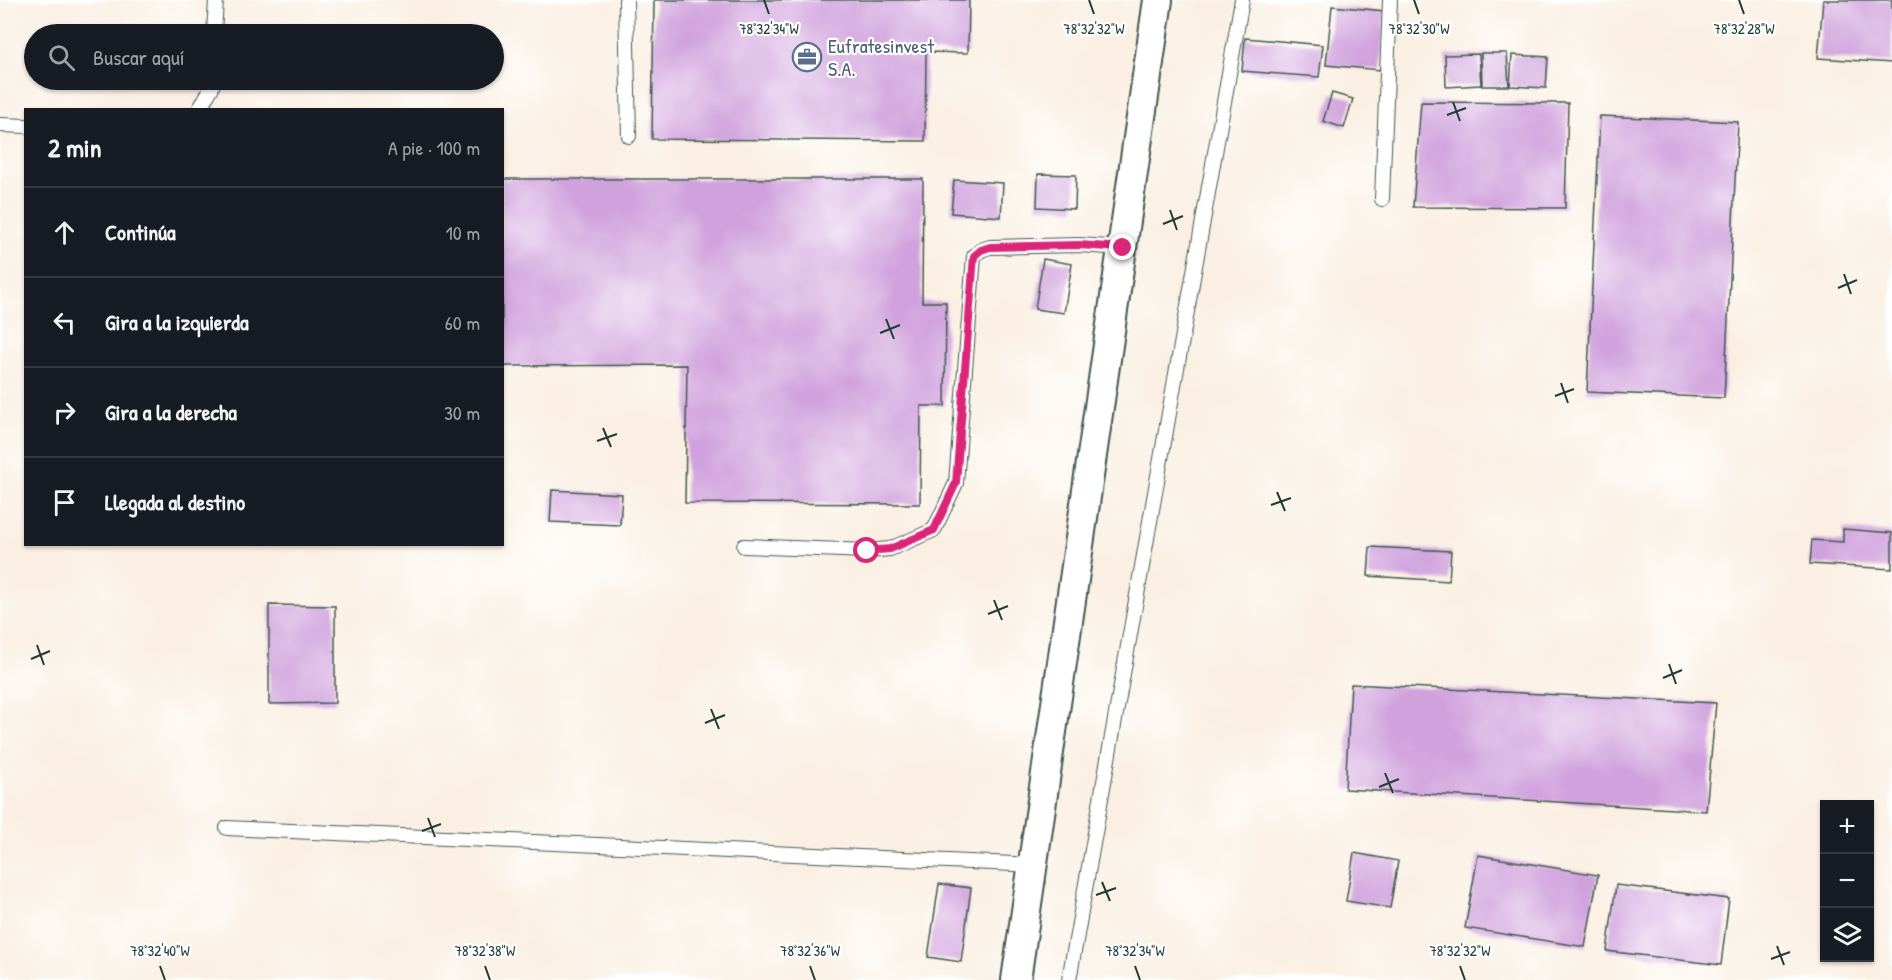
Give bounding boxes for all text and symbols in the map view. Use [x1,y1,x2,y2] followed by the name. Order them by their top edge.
[739,18,800,39] text: 78°32'34"W
[1063,18,1125,39] text: 78°32'32"W
[1389,18,1450,39] text: 78°32'30"W
[1714,18,1775,39] text: 78°32'28"W
[24,24,504,90] search box
[828,32,935,82] place label: Eufratesinvest S.A.
[45,41,78,74] icon: search
[791,41,823,73] office icon: Eufratesinvest S.A.
[93,42,185,72] text: Buscar aquí
[48,130,101,165] text: 2 min
[388,134,480,161] text: A pie · 100 m
[48,216,81,249] icon: ahead
[105,217,176,247] text: Continúa
[446,219,480,246] text: 10 m
[1109,234,1135,260] route end
[48,306,81,339] icon: left
[105,307,249,337] text: Gira a la izquierda
[445,309,480,336] text: 60 m
[48,396,81,429] icon: right
[105,397,237,427] text: Gira a la derecha
[444,399,480,426] text: 30 m
[48,486,81,519] icon: arrive
[105,487,245,517] text: Llegada al destino
[853,537,879,563] route start
[1820,800,1874,962] map controls
[1820,800,1874,854] button: +
[1820,854,1874,908] button: −
[1820,908,1874,962] button: layers
[130,940,191,961] text: 78°32'40"W
[455,940,516,961] text: 78°32'38"W
[780,940,841,961] text: 78°32'36"W
[1105,940,1166,961] text: 78°32'34"W
[1429,940,1491,961] text: 78°32'32"W

